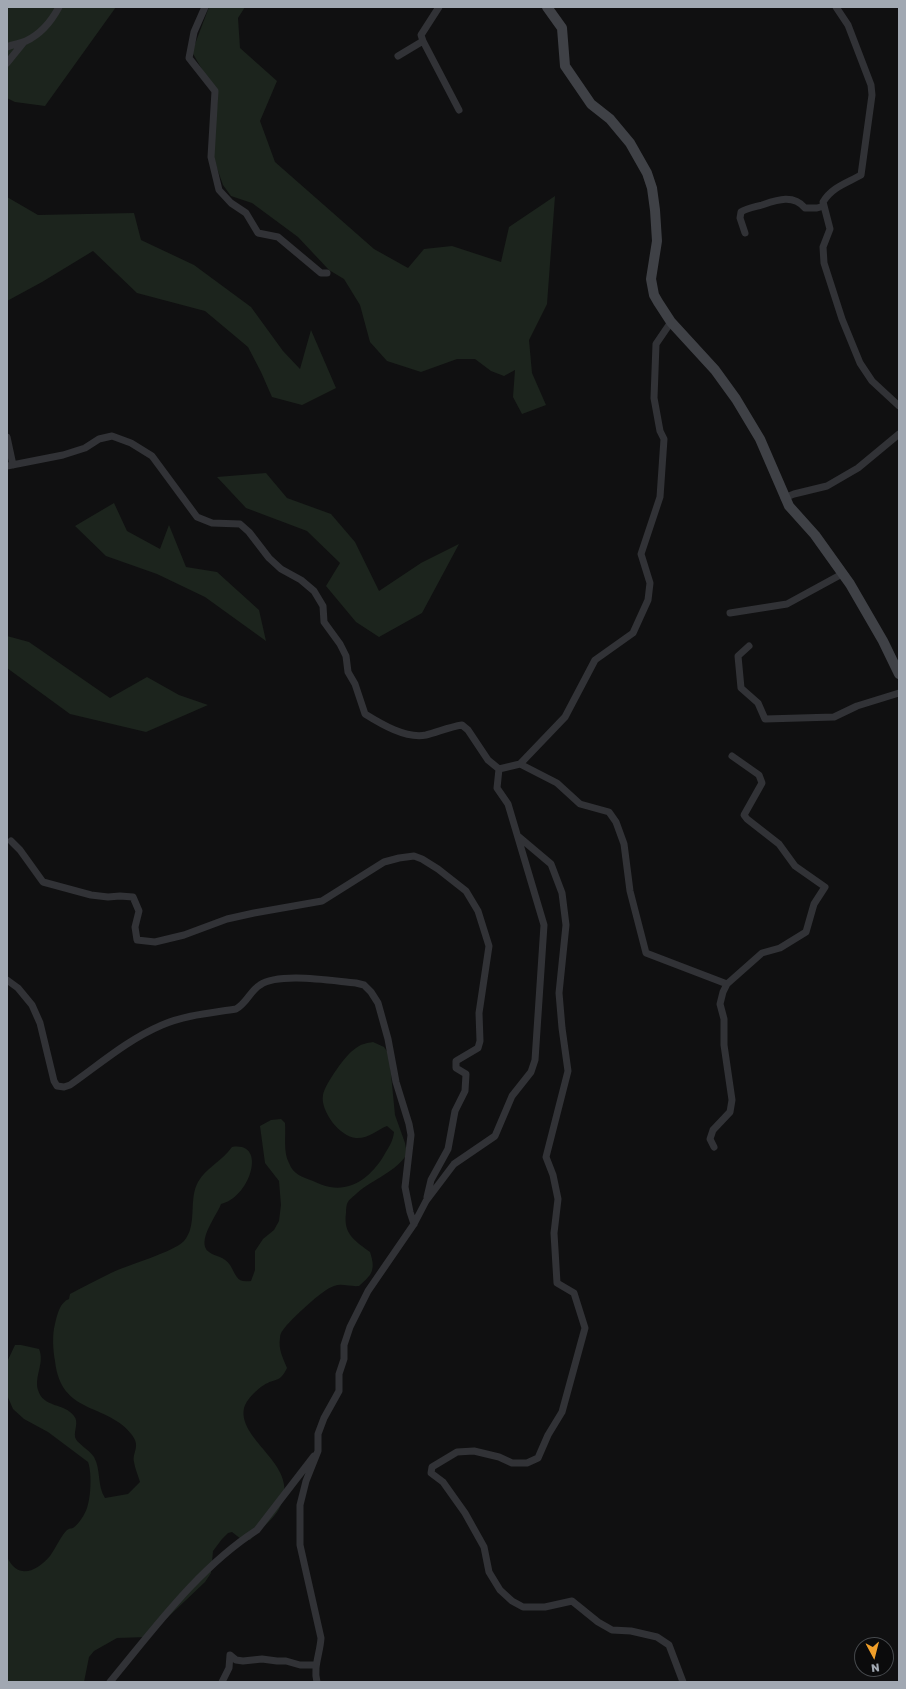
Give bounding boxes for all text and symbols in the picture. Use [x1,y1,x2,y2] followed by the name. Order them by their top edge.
[854,1637,894,1677] north arrow
[870,1661,880,1675] text: N

